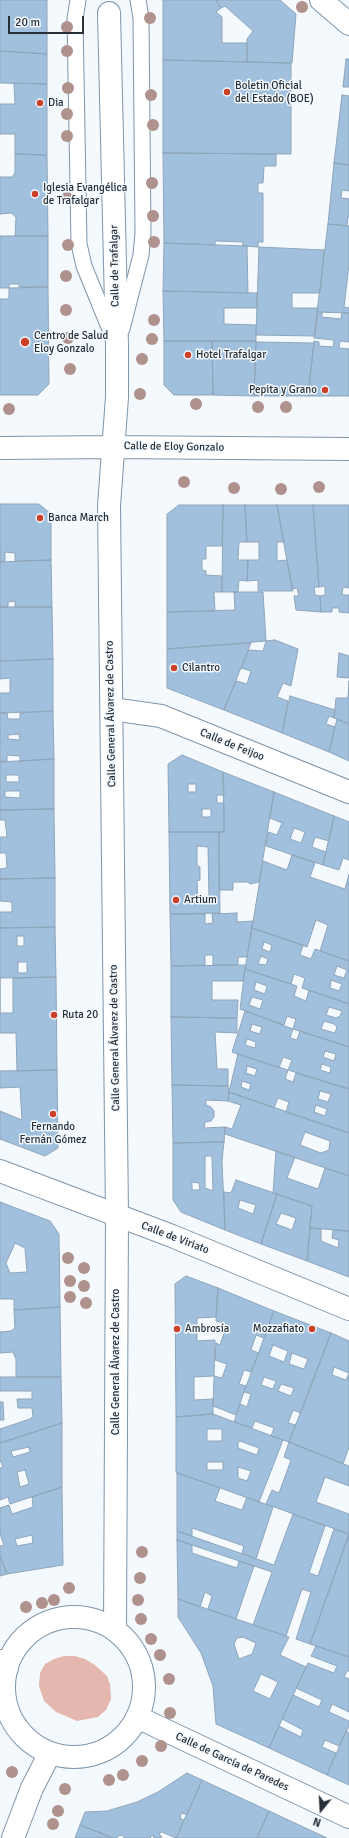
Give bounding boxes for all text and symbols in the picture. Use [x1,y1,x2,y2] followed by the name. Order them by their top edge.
[10,8,86,34] scale bar
[15,15,40,30] text: 20 m
[235,79,314,105] place label: Boletin Oficial del Estado (BOE)
[222,87,232,97] marker: Boletin Oficial del Estado (BOE)
[48,96,64,110] place label: Dia
[35,98,45,108] marker: Dia
[43,181,127,207] place label: Iglesia Evangélica de Trafalgar
[30,189,40,199] marker: Iglesia Evangélica de Trafalgar
[108,225,122,307] street label: Calle de Trafalgar
[34,329,108,355] place label: Centro de Salud Eloy Gonzalo
[19,336,31,348] marker: Centro de Salud Eloy Gonzalo
[196,348,266,362] place label: Hotel Trafalgar
[183,350,193,360] marker: Hotel Trafalgar
[249,383,317,397] place label: Pepita y Grano
[320,385,330,395] marker: Pepita y Grano
[124,440,224,454] street label: Calle de Eloy Gonzalo
[48,511,109,525] place label: Banca March
[35,513,45,523] marker: Banca March
[103,641,119,787] street label: Calle General Álvarez de Castro
[182,661,220,675] place label: Cilantro
[169,663,179,673] marker: Cilantro
[198,726,266,764] street label: Calle de Feijoo
[184,893,217,907] place label: Artium
[171,895,181,905] marker: Artium
[107,965,123,1111] street label: Calle General Álvarez de Castro
[62,1008,98,1022] place label: Ruta 20
[49,1010,59,1020] marker: Ruta 20
[48,1109,58,1119] marker: Fernando Fernán Gómez
[20,1120,86,1146] place label: Fernando Fernán Gómez
[139,1219,211,1257] street label: Calle de Viriato
[109,1289,123,1435] street label: Calle General Álvarez de Castro
[185,1322,229,1336] place label: Ambrosía
[253,1322,304,1336] place label: Mozzafiato
[172,1324,182,1334] marker: Ambrosía
[307,1324,317,1334] marker: Mozzafiato
[173,1730,291,1794] street label: Calle de García de Paredes
[301,1790,341,1830] north arrow
[311,1815,323,1829] text: N

